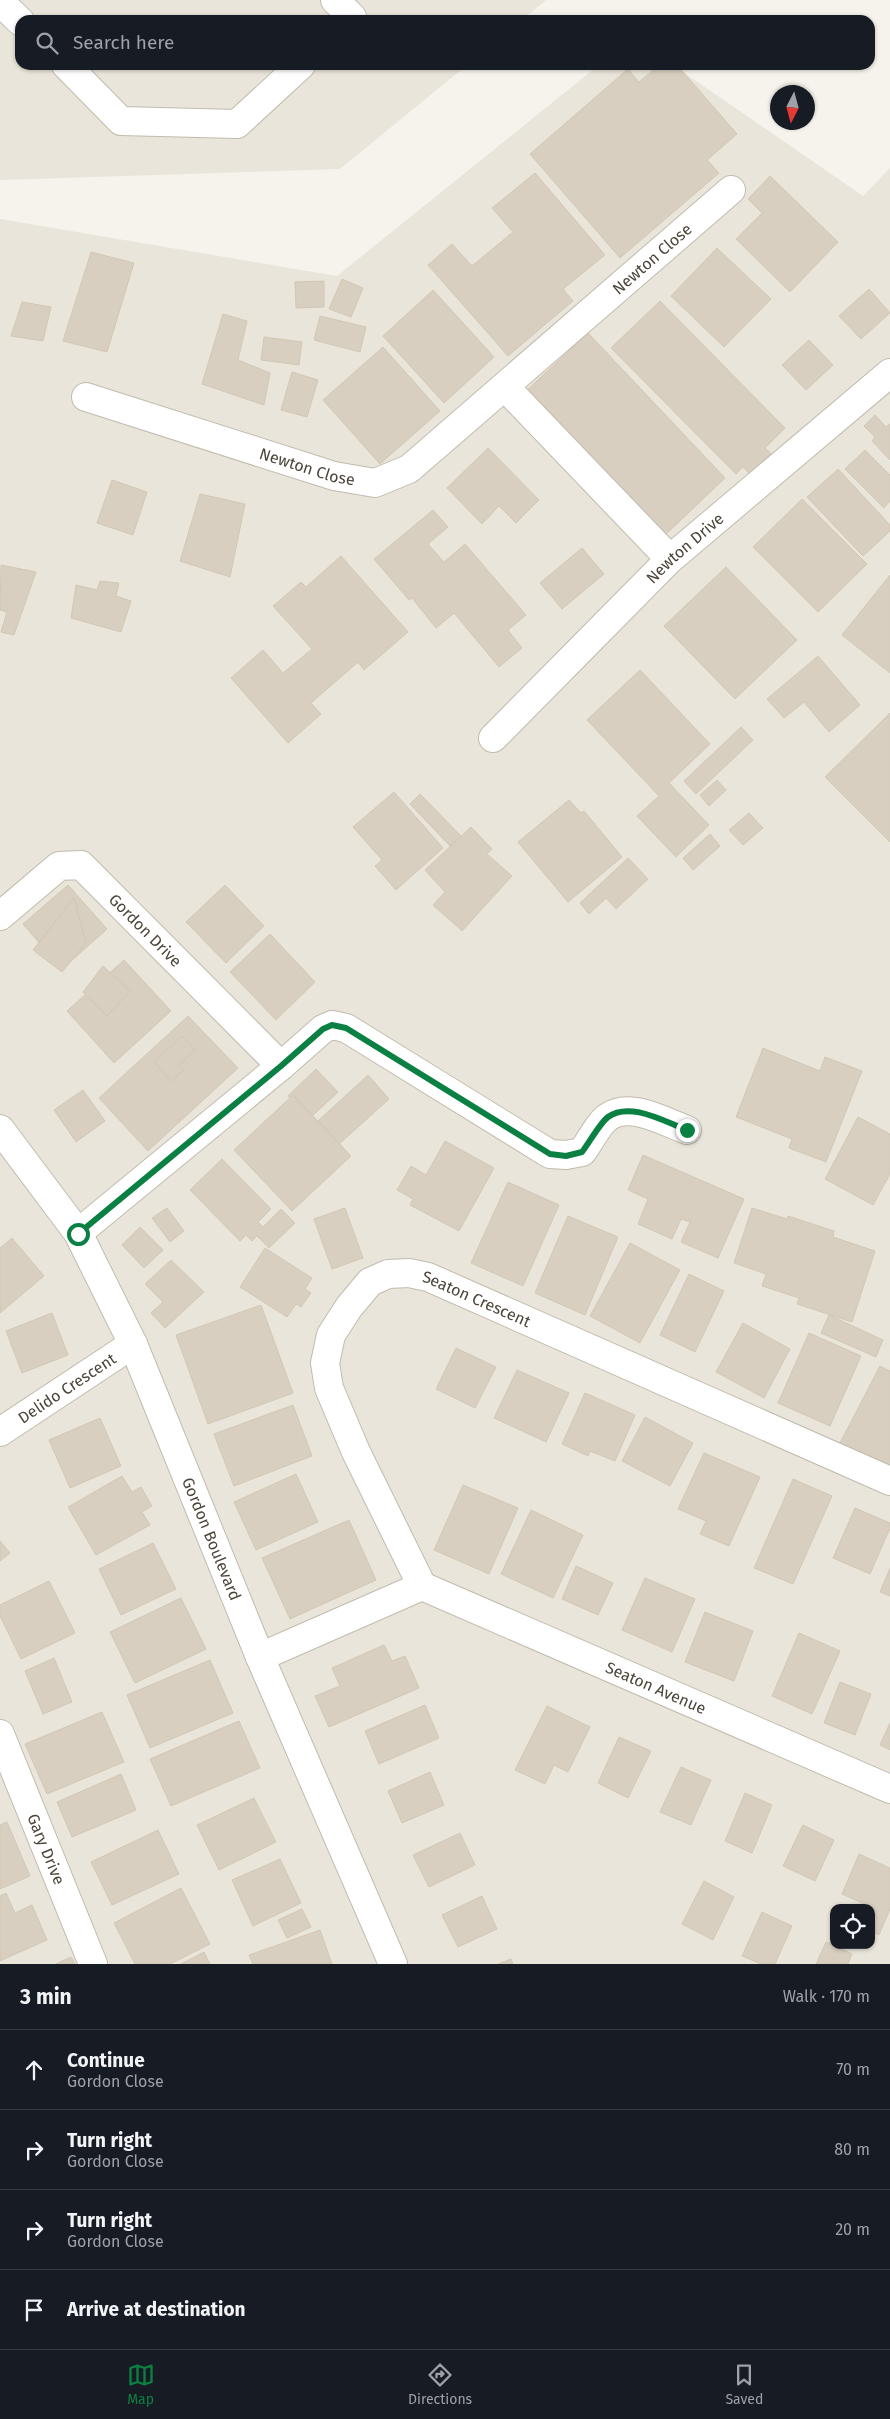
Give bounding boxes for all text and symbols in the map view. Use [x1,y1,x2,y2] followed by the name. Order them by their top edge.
[15,15,875,70] search box
[33,29,61,57] icon: search
[73,31,174,54] text: Search here
[770,85,815,130] north arrow
[609,219,696,298] street label: Newton Close
[257,444,356,489] street label: Newton Close
[642,509,728,588] street label: Newton Drive
[105,890,186,971] street label: Gordon Drive
[676,1119,699,1142] route end
[67,1223,90,1246] route start
[421,1267,534,1331] street label: Seaton Crescent
[14,1349,120,1427] street label: Delido Crescent
[178,1475,245,1603] street label: Gordon Boulevard
[603,1658,709,1718] street label: Seaton Avenue
[23,1811,69,1887] street label: Gary Drive
[830,1904,875,1949] map controls
[830,1904,875,1949] button: locate
[20,1984,72,2010] text: 3 min
[783,1987,870,2006] text: Walk · 170 m
[67,2049,145,2072] text: Continue
[20,2056,48,2084] icon: ahead
[836,2060,870,2079] text: 70 m
[67,2072,164,2091] text: Gordon Close
[67,2129,152,2152] text: Turn right
[20,2136,48,2164] icon: right
[834,2140,870,2159] text: 80 m
[67,2152,164,2171] text: Gordon Close
[67,2209,152,2232] text: Turn right
[20,2216,48,2244] icon: right
[835,2220,870,2239] text: 20 m
[67,2232,164,2251] text: Gordon Close
[20,2296,48,2324] icon: arrive
[67,2298,246,2321] text: Arrive at destination
[127,2361,155,2408] tab: Map
[408,2361,472,2408] tab: Directions
[725,2361,763,2408] tab: Saved

